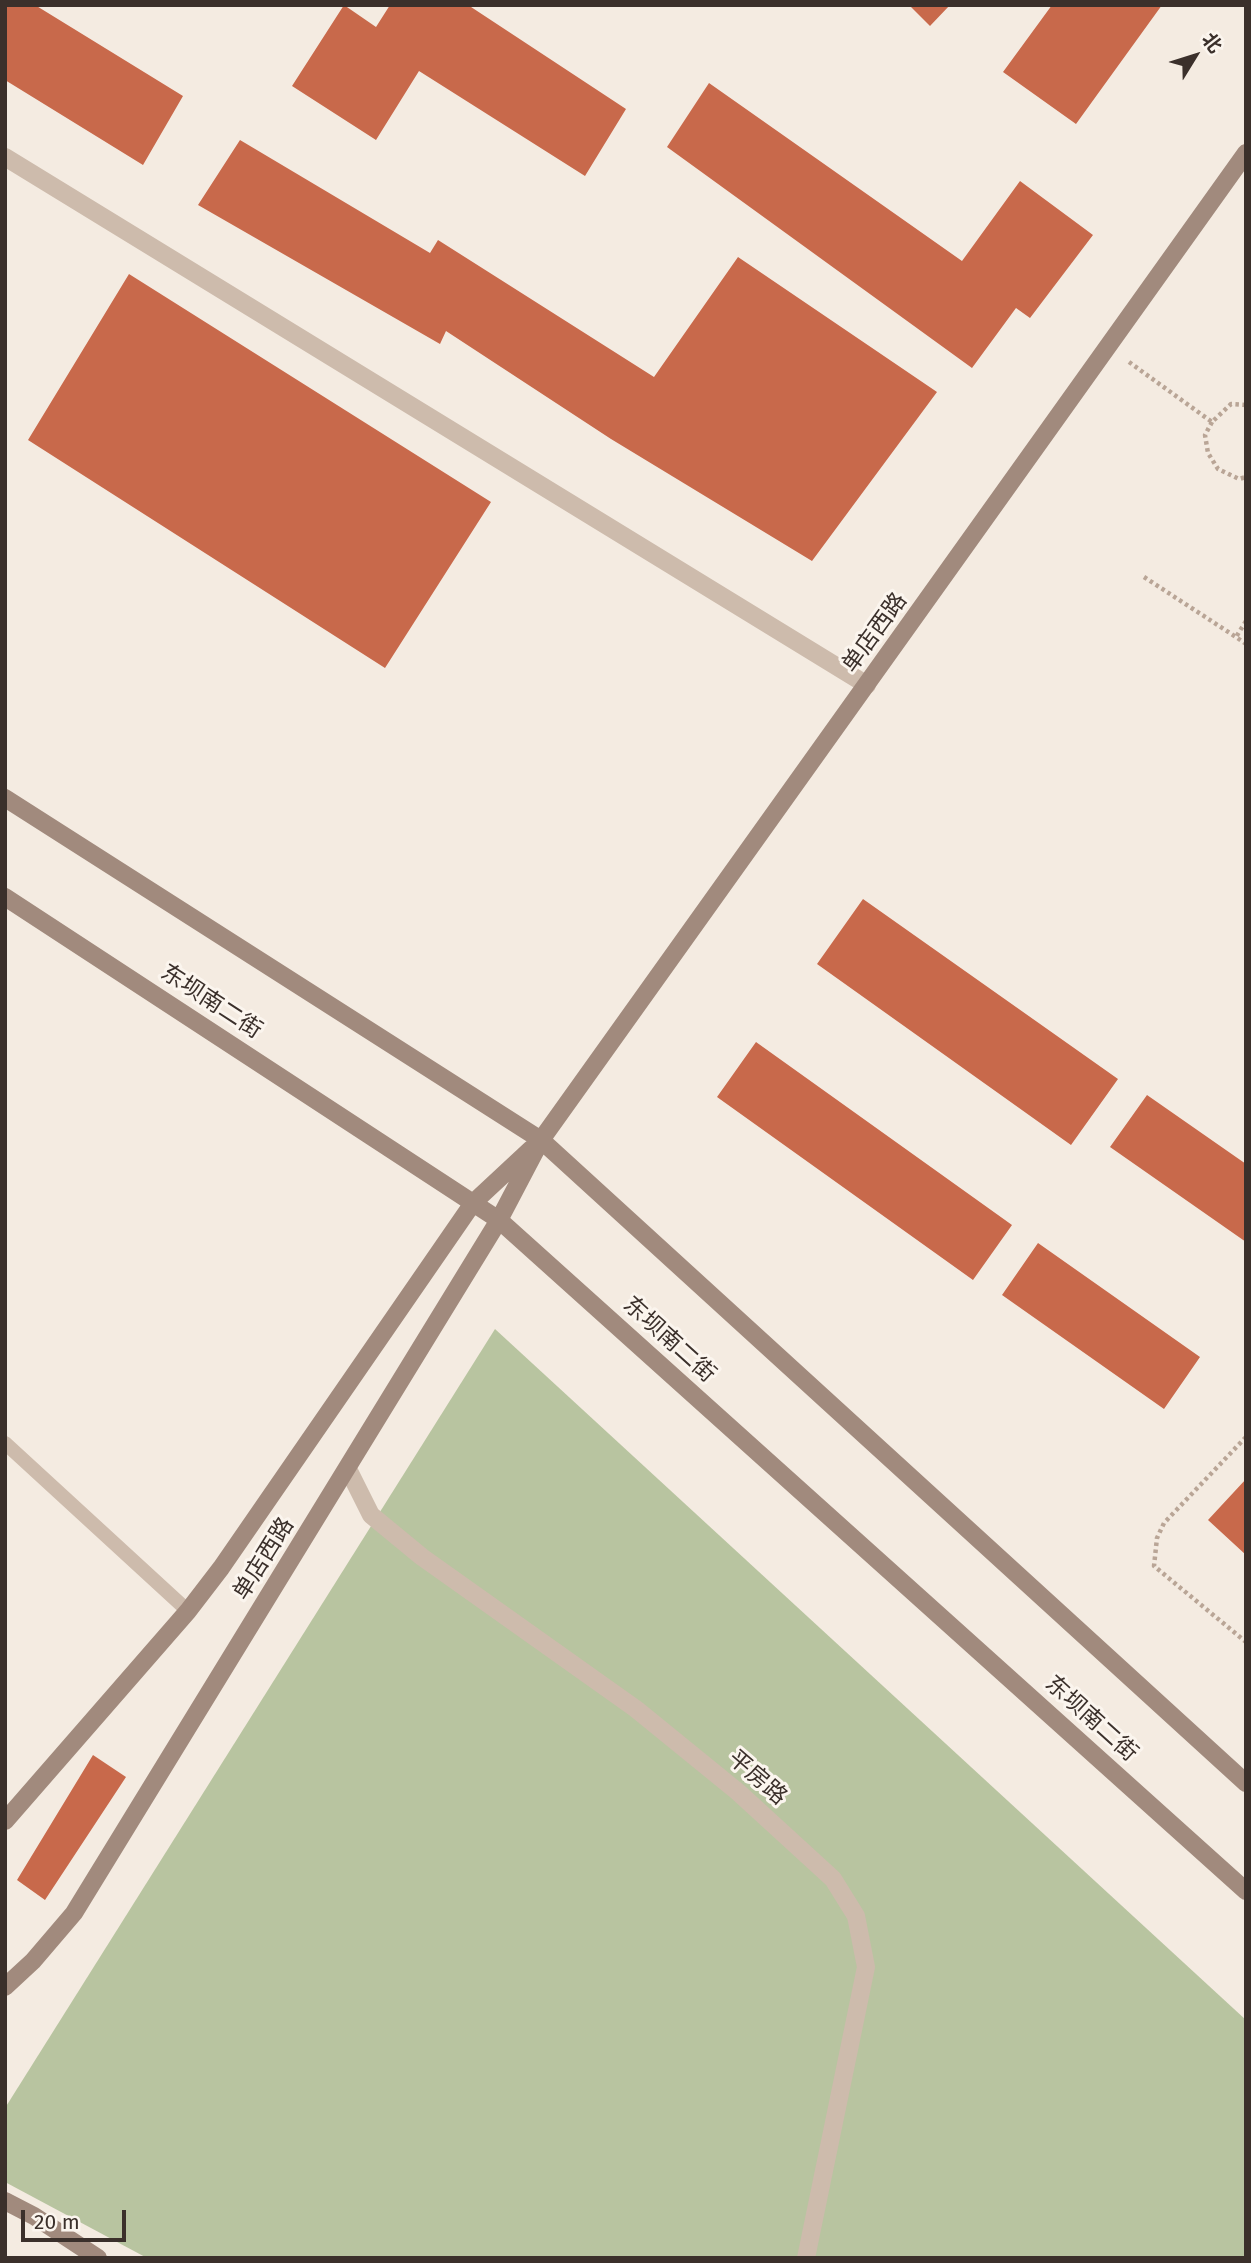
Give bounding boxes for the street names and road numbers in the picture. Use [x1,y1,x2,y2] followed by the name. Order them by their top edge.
[837,588,913,678] street label: 单店西路
[155,959,267,1045] street label: 东坝南二街
[617,1291,721,1389] street label: 东坝南二街
[228,1513,300,1605] street label: 单店西路
[1039,1670,1143,1768] street label: 东坝南二街
[722,1745,792,1811] street label: 平房路

